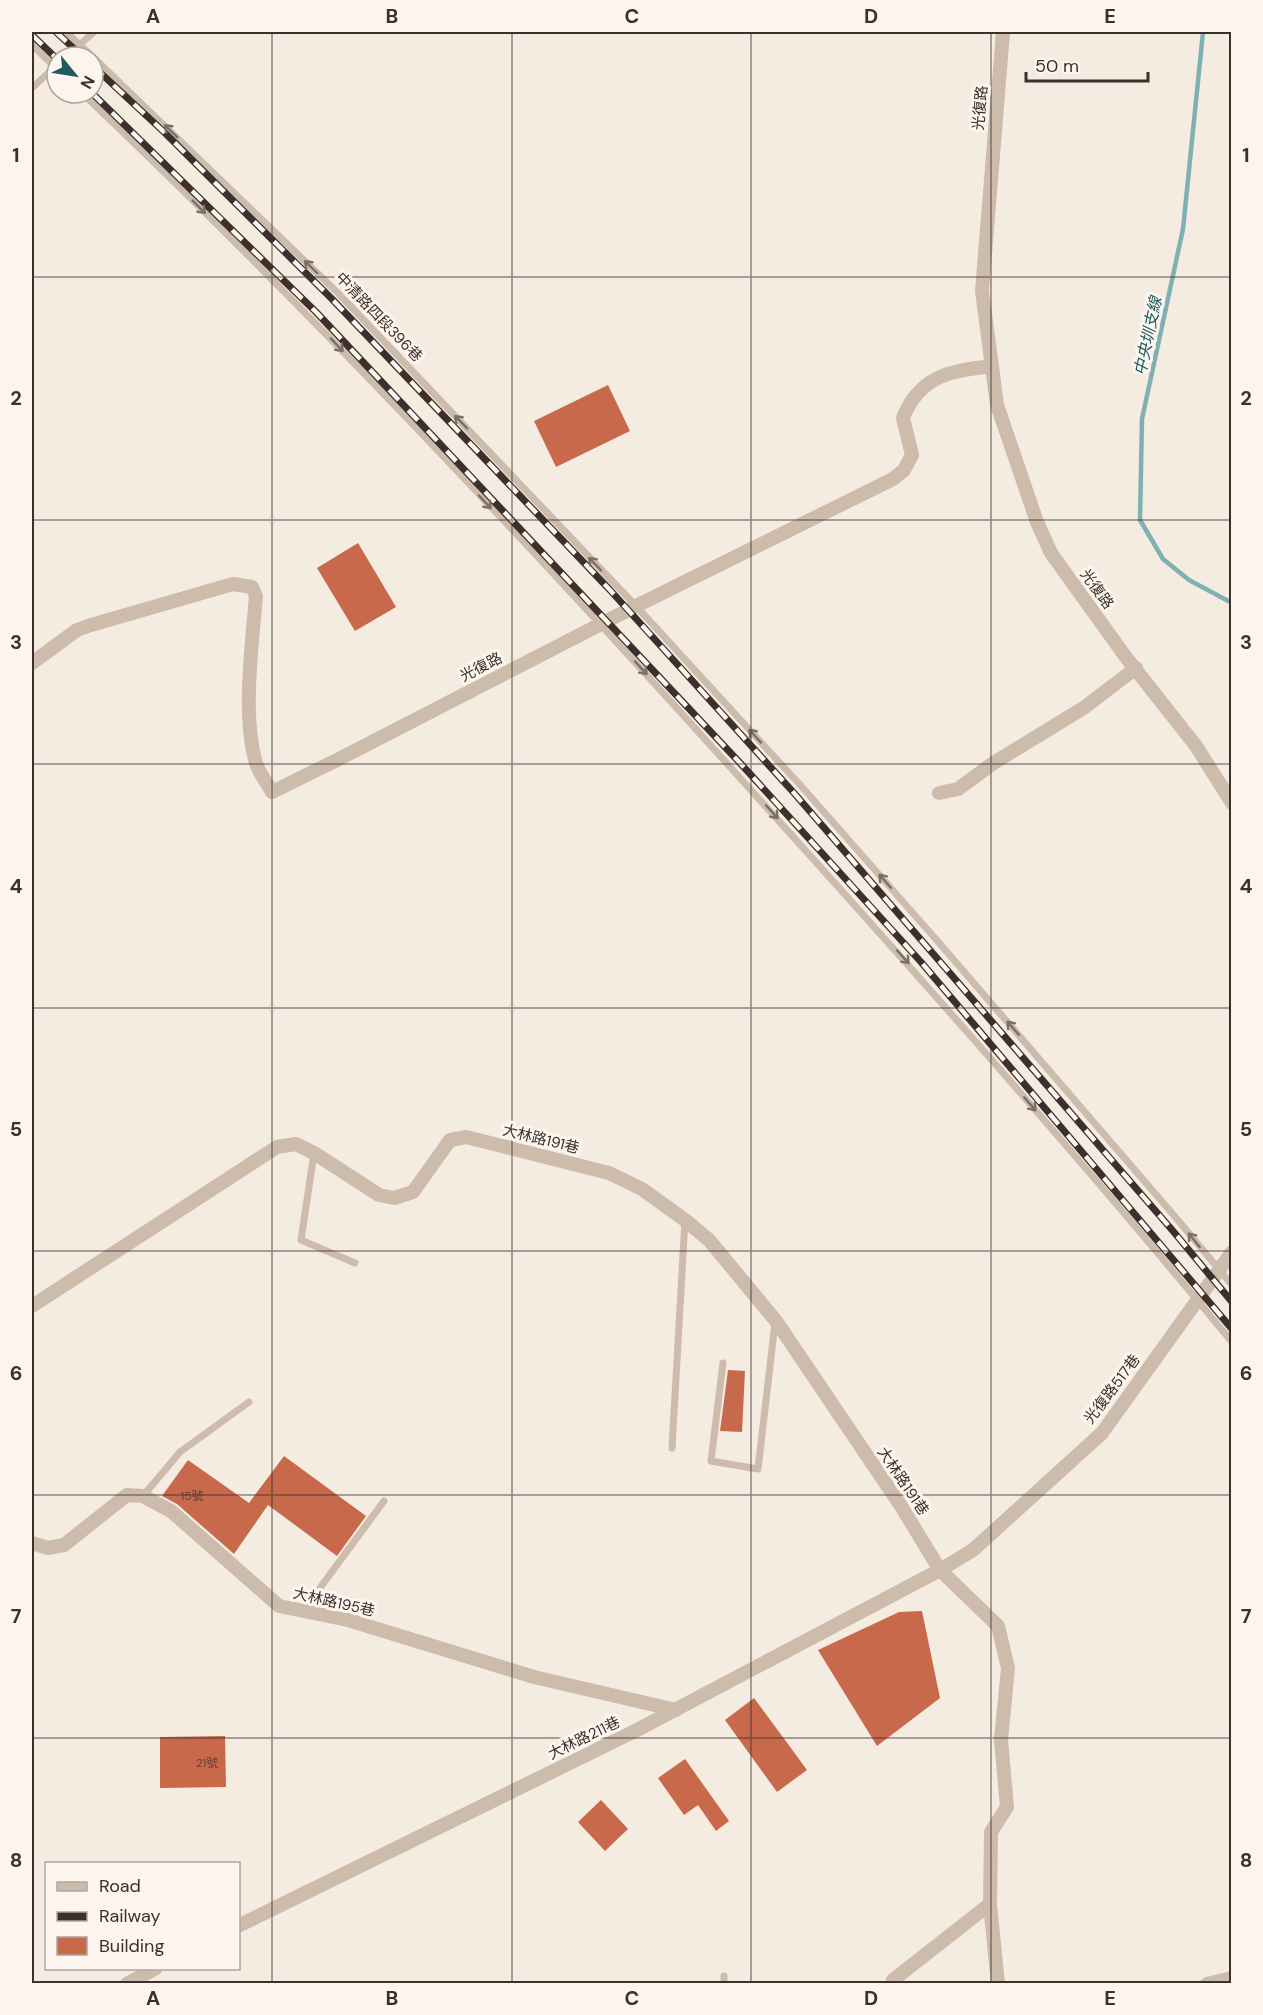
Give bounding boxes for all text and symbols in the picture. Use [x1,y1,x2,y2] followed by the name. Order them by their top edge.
[146,3,160,29] text: A
[386,3,398,29] text: B
[625,3,639,29] text: C
[864,3,878,29] text: D
[1104,3,1116,29] text: E
[45,45,105,105] north arrow
[1026,45,1148,83] scale bar
[1035,54,1079,78] text: 50 m
[76,72,100,93] text: N
[968,85,992,131] street label: 光復路
[163,124,178,138] one-way arrow
[12,142,20,168] text: 1
[1242,142,1250,168] text: 1
[192,200,207,214] one-way arrow
[303,260,318,274] one-way arrow
[331,268,427,366] street label: 中清路四段396巷
[1129,293,1167,377] water label: 中央圳支線
[329,338,344,353] one-way arrow
[10,385,22,411] text: 2
[1240,385,1252,411] text: 2
[454,415,468,430] one-way arrow
[478,494,492,509] one-way arrow
[588,556,602,571] one-way arrow
[1076,565,1118,613] street label: 光復路
[10,629,22,655] text: 3
[1240,629,1252,655] text: 3
[456,648,506,686] street label: 光復路
[634,660,648,675] one-way arrow
[748,728,762,743] one-way arrow
[765,804,779,819] one-way arrow
[10,873,23,899] text: 4
[1240,873,1253,899] text: 4
[878,874,892,889] one-way arrow
[896,949,910,964] one-way arrow
[1006,1020,1019,1036] one-way arrow
[1023,1096,1037,1111] one-way arrow
[10,1116,22,1142] text: 5
[1240,1116,1252,1142] text: 5
[500,1120,582,1158] street label: 大林路191巷
[1188,1232,1201,1248] one-way arrow
[1079,1350,1145,1428] street label: 光復路517巷
[10,1360,22,1386] text: 6
[1240,1360,1252,1386] text: 6
[873,1443,933,1519] street label: 大林路191巷
[180,1488,204,1504] house number: 15號
[291,1583,377,1621] street label: 大林路195巷
[11,1603,22,1629] text: 7
[1241,1603,1252,1629] text: 7
[545,1712,623,1764] street label: 大林路211巷
[196,1755,218,1771] house number: 21號
[10,1847,22,1873] text: 8
[1240,1847,1252,1873] text: 8
[45,1862,240,1970] legend
[99,1874,141,1898] text: Road
[99,1904,161,1928] text: Railway
[99,1934,164,1958] text: Building
[146,1985,160,2011] text: A
[386,1985,398,2011] text: B
[625,1985,639,2011] text: C
[864,1985,878,2011] text: D
[1104,1985,1116,2011] text: E

